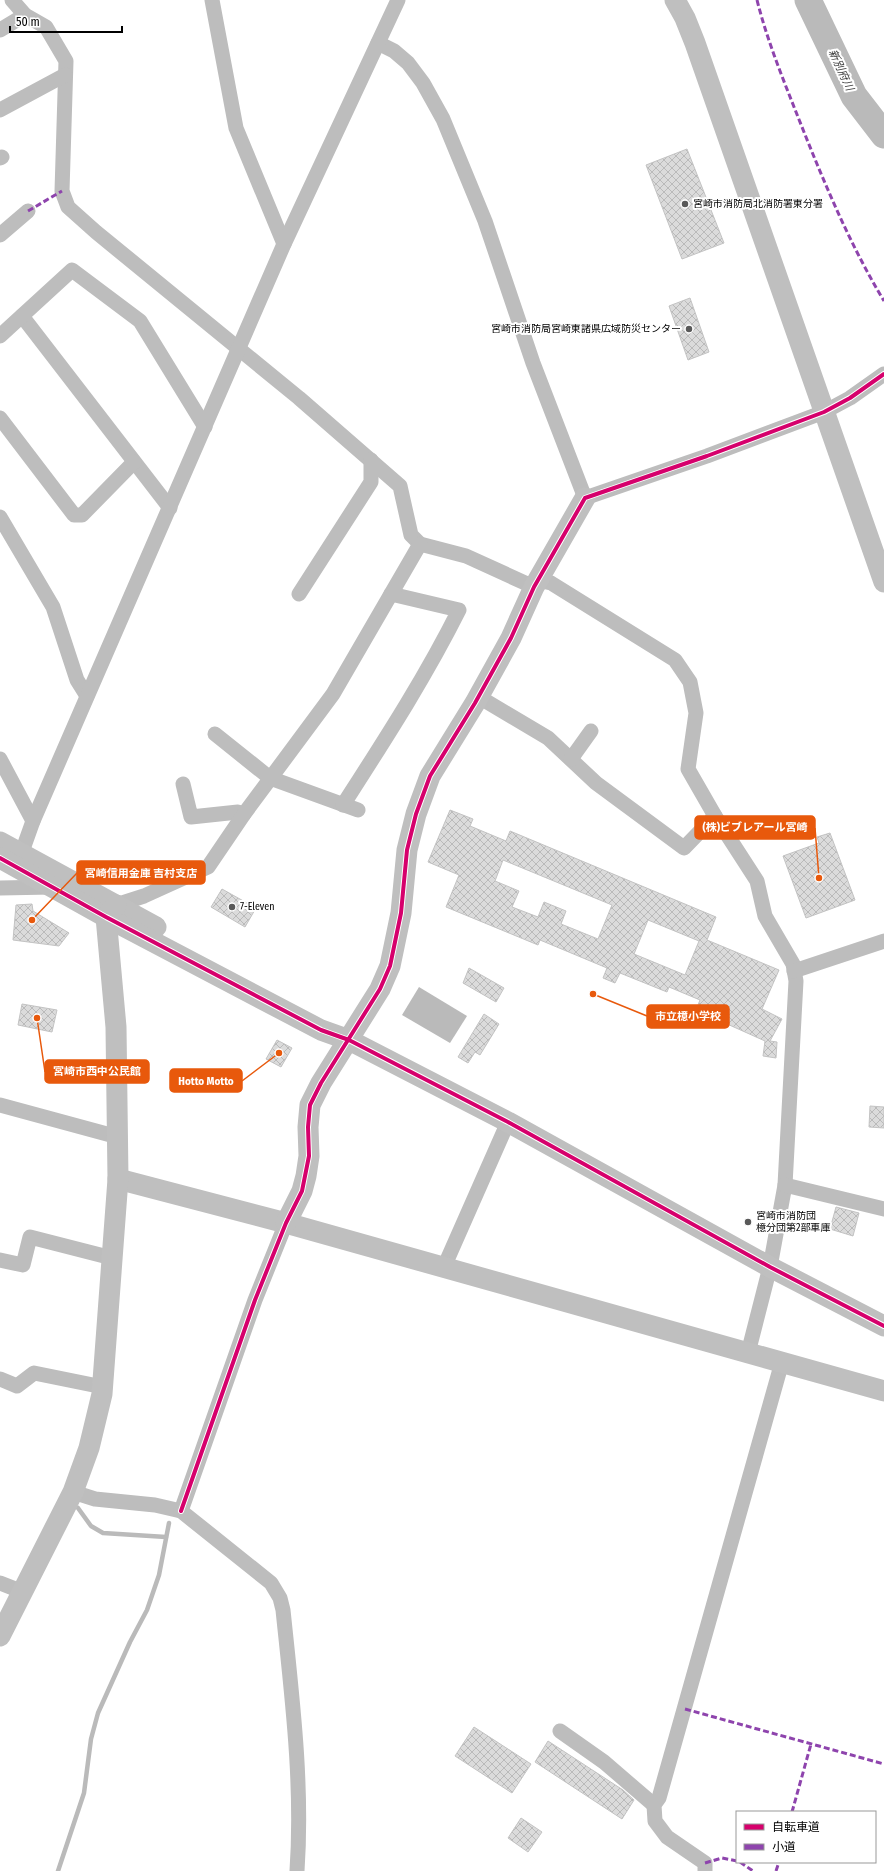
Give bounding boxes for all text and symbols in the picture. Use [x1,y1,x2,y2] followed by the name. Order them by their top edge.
[10,8,122,34] scale bar
[16,15,40,29] text: 50 m
[826,47,857,94] water label: 新別府川
[693,198,823,210] place label: 宮崎市消防局北消防署東分署
[680,199,690,209] marker: 宮崎市消防局北消防署東分署
[491,323,681,335] place label: 宮崎市消防局宮崎東諸県広域防災センター
[684,324,694,334] marker: 宮崎市消防局宮崎東諸県広域防災センター
[695,816,815,839] callout: (株)ビブレアール宮崎
[703,821,807,834] text: (株)ビブレアール宮崎
[77,861,205,884] callout: 宮崎信用金庫 吉村支店
[85,867,197,880] text: 宮崎信用金庫 吉村支店
[240,901,274,913] place label: 7-Eleven
[227,902,237,912] marker: 7-Eleven
[647,1005,729,1028] callout: 市立檍小学校
[655,1010,721,1023] text: 市立檍小学校
[45,1060,149,1083] callout: 宮崎市西中公民館
[53,1065,141,1078] text: 宮崎市西中公民館
[170,1069,242,1092] callout: Hotto Motto
[178,1075,234,1088] text: Hotto Motto
[756,1210,830,1234] place label: 宮崎市消防団 檍分団第2部車庫
[743,1217,753,1227] marker: 宮崎市消防団 檍分団第2部車庫
[736,1811,876,1863] legend
[772,1820,820,1834] text: 自転車道
[772,1840,796,1854] text: 小道

